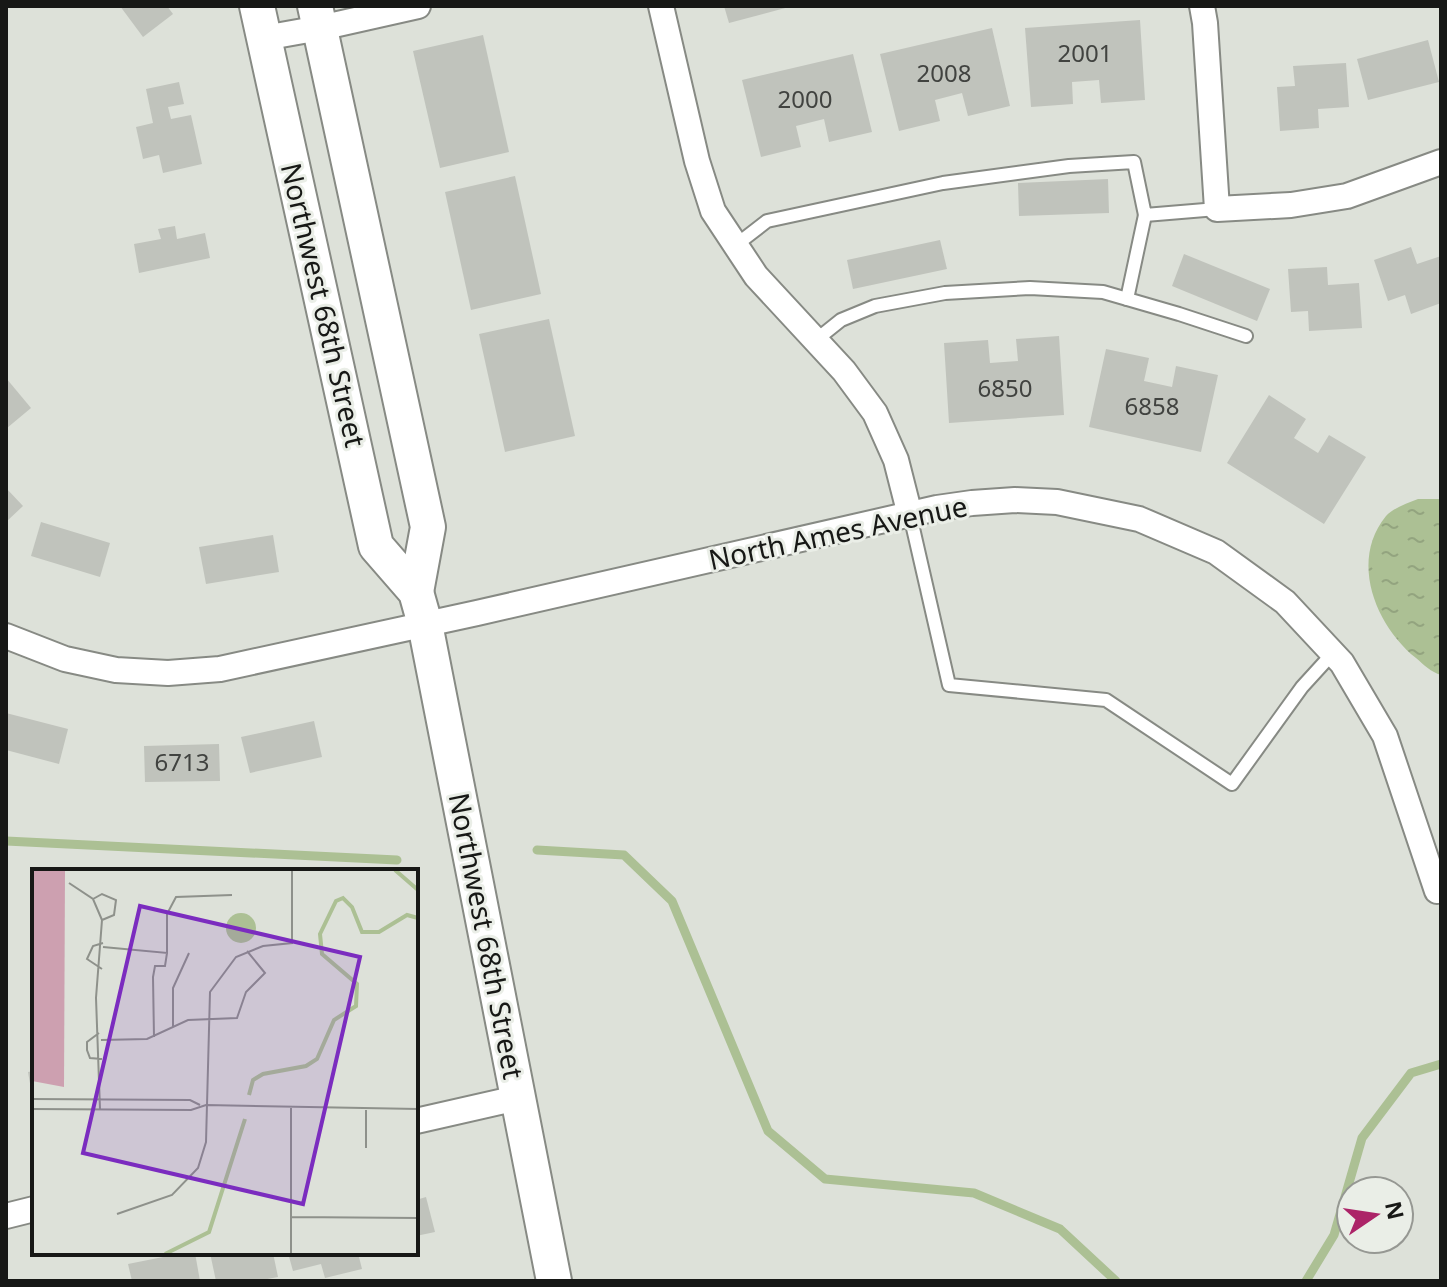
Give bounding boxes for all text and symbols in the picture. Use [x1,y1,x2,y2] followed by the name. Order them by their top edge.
[1058,36,1112,69] house number: 2001
[917,56,971,89] house number: 2008
[778,82,832,115] house number: 2000
[273,159,375,451] street label: Northwest 68th Street
[978,371,1032,404] house number: 6850
[1125,389,1179,422] house number: 6858
[705,486,971,578] street label: North Ames Avenue
[155,745,209,778] house number: 6713
[441,790,533,1082] street label: Northwest 68th Street
[32,869,418,1255] inset map
[1335,1175,1415,1255] north arrow
[1379,1198,1412,1222] text: N

